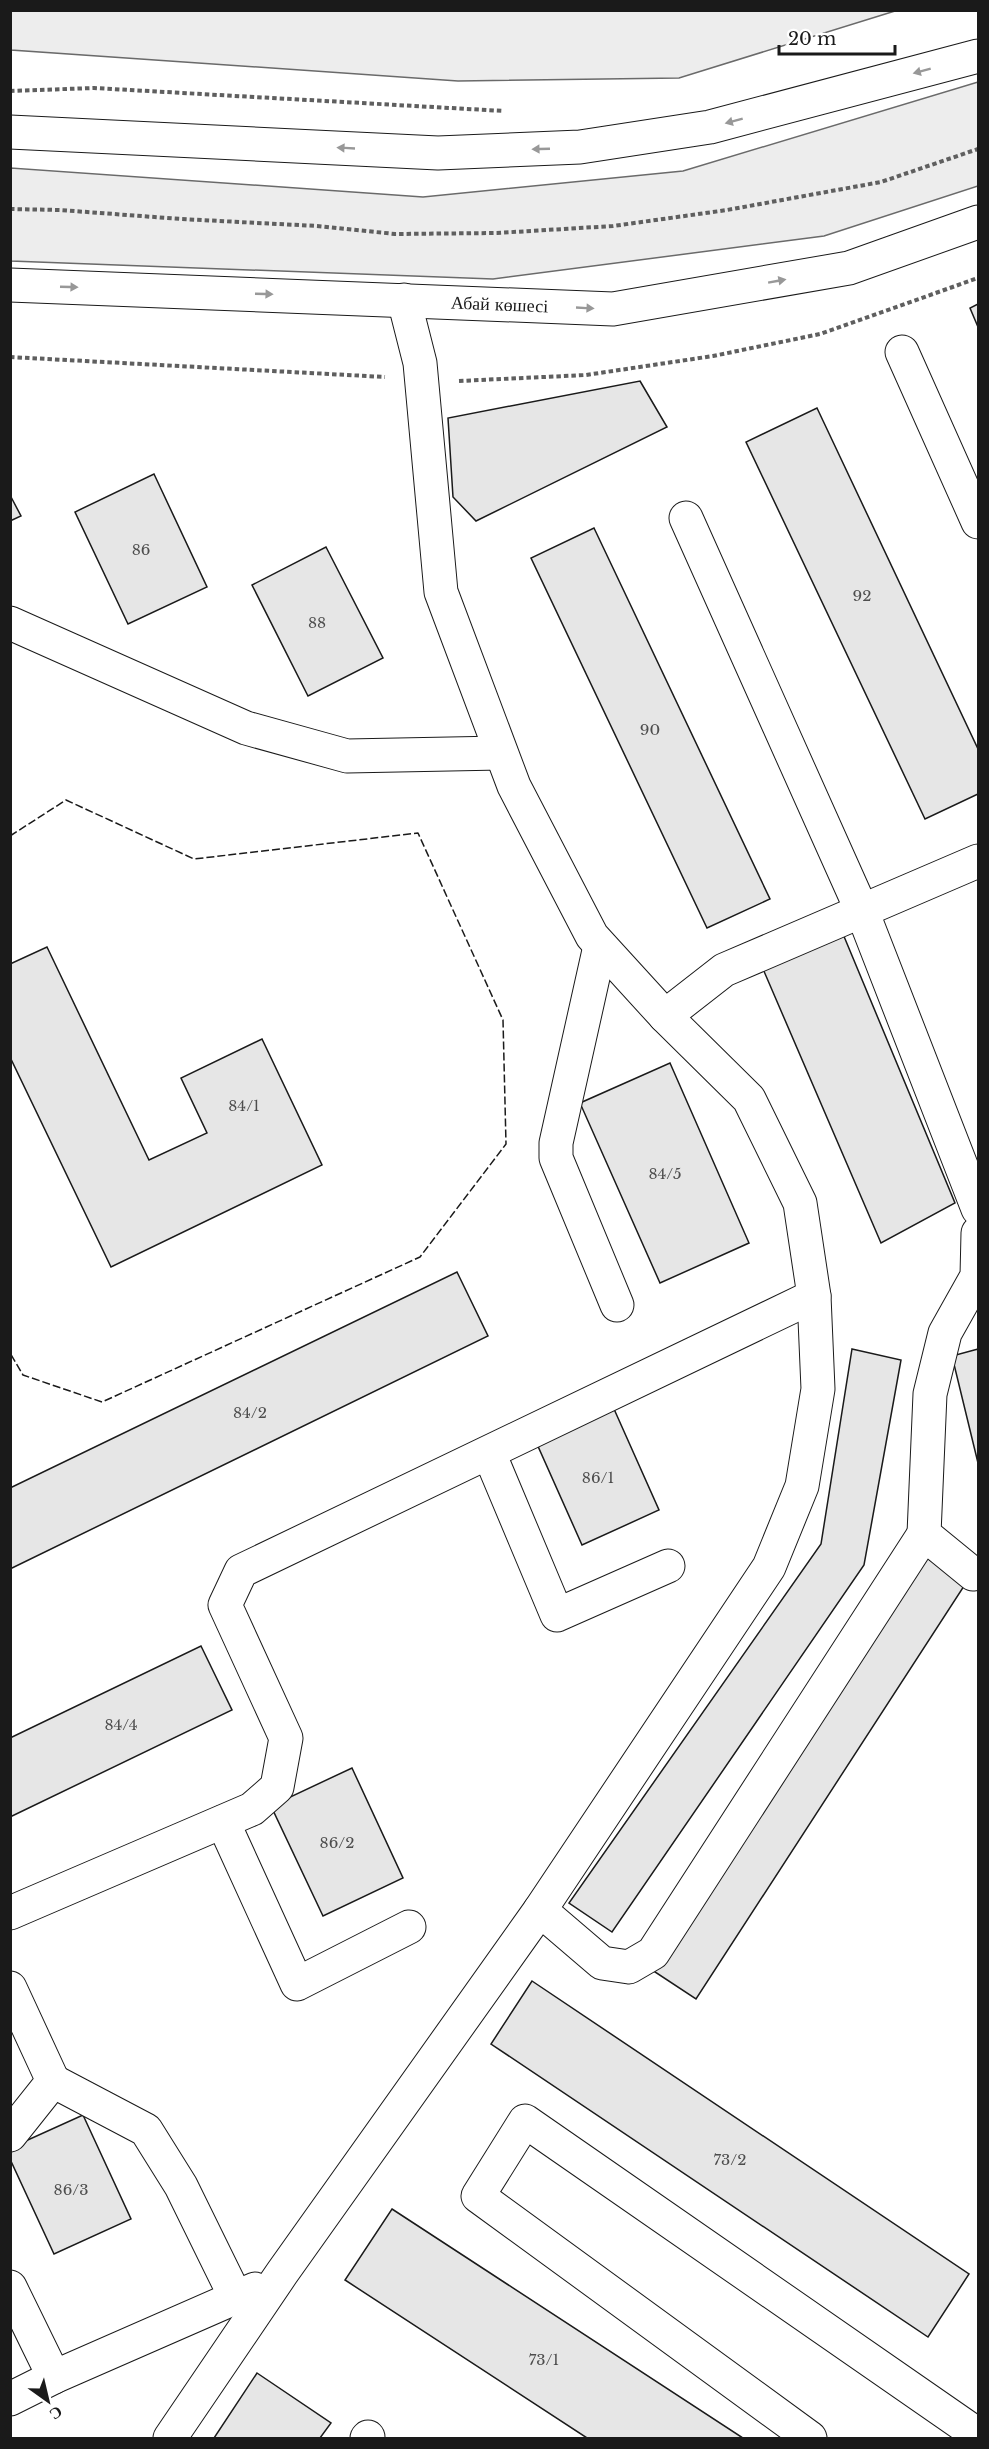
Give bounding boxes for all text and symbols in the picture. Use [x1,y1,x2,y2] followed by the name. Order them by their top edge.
[779,18,894,56] scale bar
[788,28,836,50] text: 20 m
[913,67,931,77] one-way arrow
[724,117,742,126] one-way arrow
[337,143,356,152] one-way arrow
[531,144,550,153] one-way arrow
[768,276,787,285] one-way arrow
[59,283,78,292] one-way arrow
[254,290,273,299] one-way arrow
[451,292,549,317] street label: Абай көшесі
[575,303,594,312] one-way arrow
[132,540,150,559] house number: 86
[853,586,871,605] house number: 92
[308,613,326,632] house number: 88
[640,720,660,739] house number: 90
[228,1096,260,1115] house number: 84/1
[648,1164,682,1183] house number: 84/5
[233,1403,267,1422] house number: 84/2
[582,1468,614,1487] house number: 86/1
[104,1715,138,1734] house number: 84/4
[320,1833,354,1852] house number: 86/2
[714,2150,746,2169] house number: 73/2
[54,2180,88,2199] house number: 86/3
[529,2350,559,2369] house number: 73/1
[18,2371,78,2431] north arrow
[46,2402,67,2425] text: С

